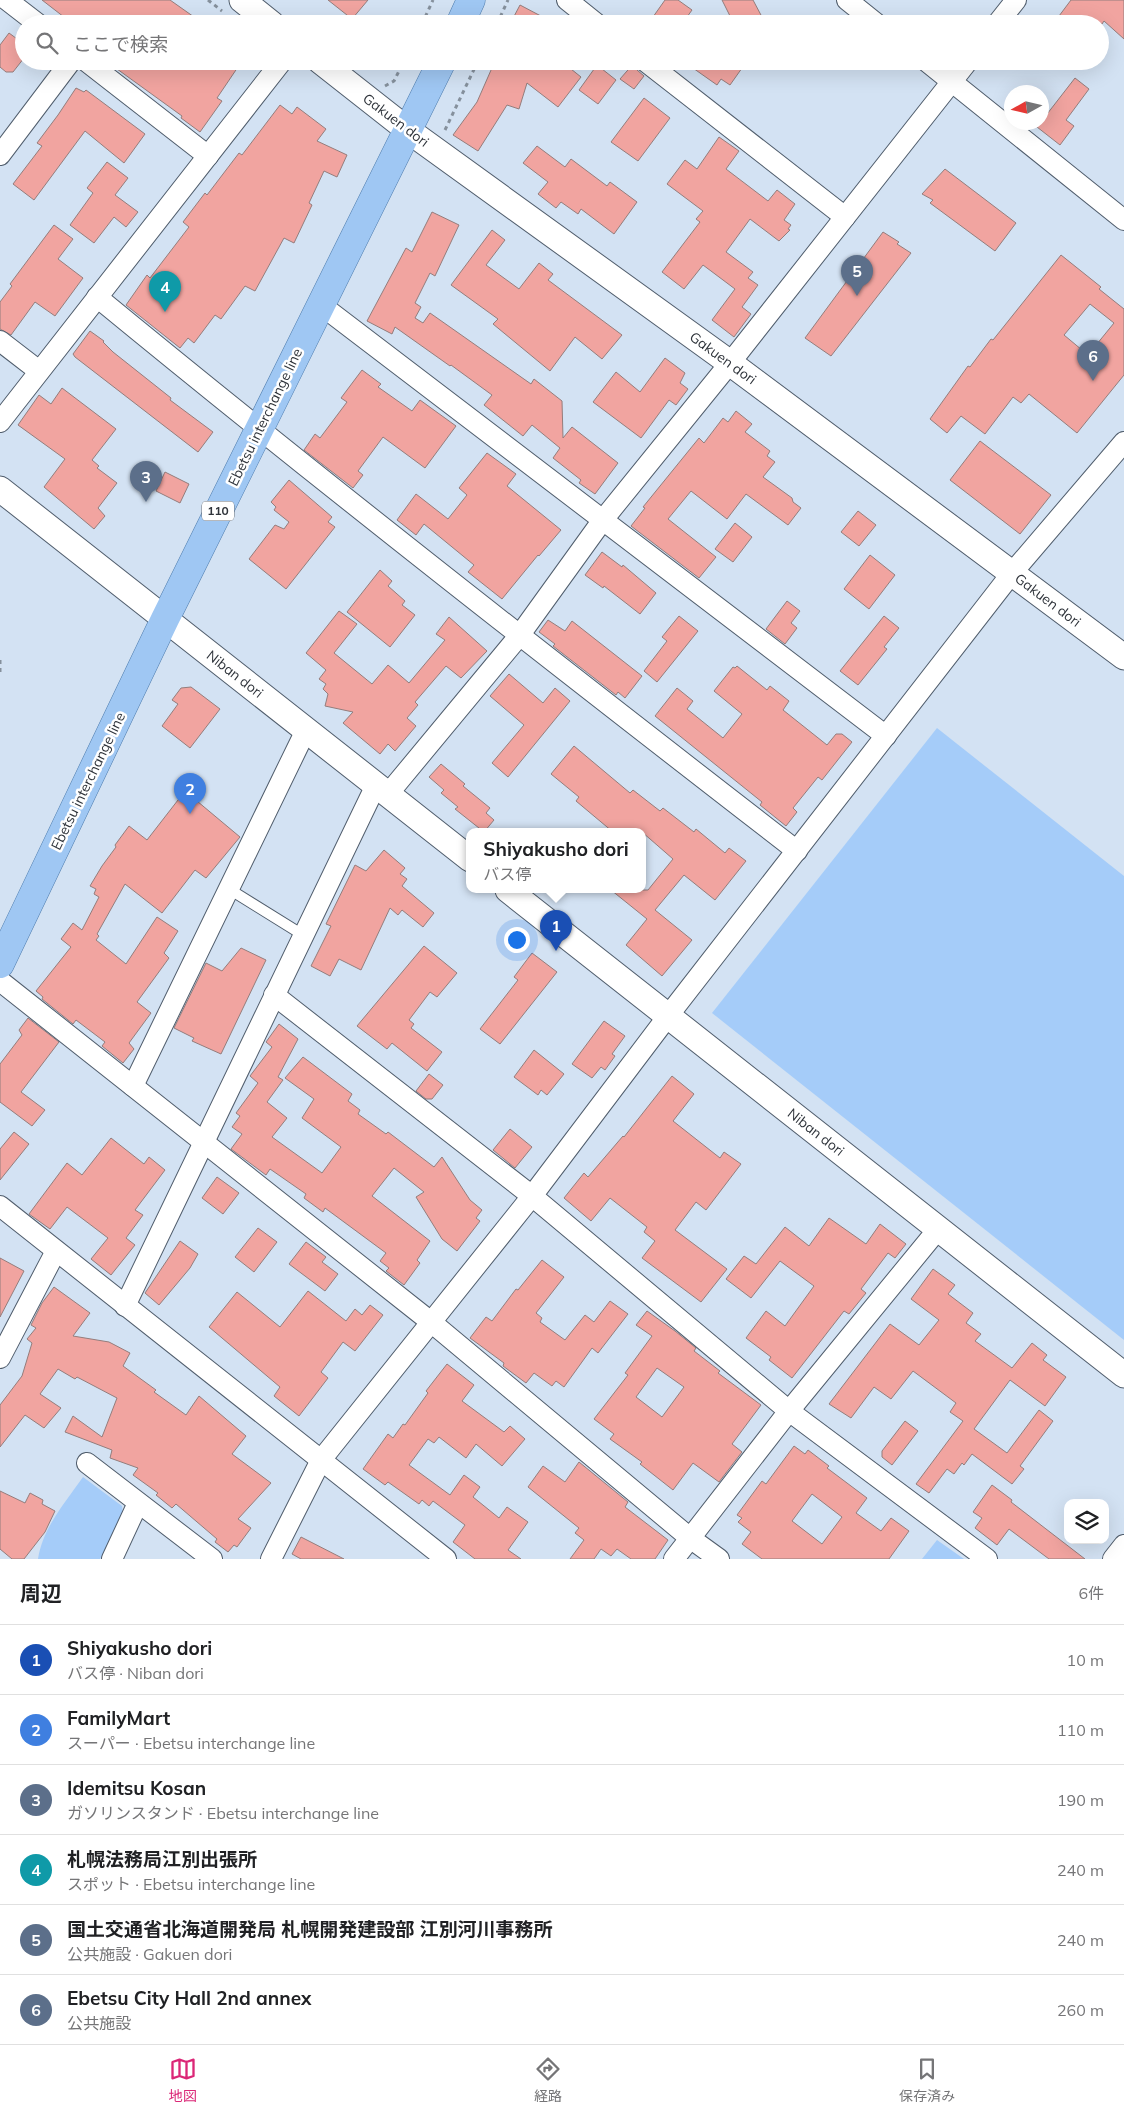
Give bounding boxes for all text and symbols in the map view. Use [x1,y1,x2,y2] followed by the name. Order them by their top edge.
[15,15,1109,70] search box
[33,29,61,57] icon: search
[73,32,168,56] text: ここで検索
[1004,85,1049,130] north arrow
[359,89,433,151] street label: Gakuen dori
[841,255,873,296] pin: 5
[149,271,181,312] pin: 4
[686,328,760,388] street label: Gakuen dori
[1077,340,1109,381] pin: 6
[224,345,306,489] street label: Ebetsu interchange line
[130,461,162,502] pin: 3
[202,502,234,520] road number: 110
[1011,569,1085,631] street label: Gakuen dori
[203,646,267,702] street label: Niban dori
[47,709,129,853] street label: Ebetsu interchange line
[174,773,206,814] pin: 2
[466,828,646,893] popup
[483,837,629,861] text: Shiyakusho dori
[483,864,531,884] text: バス停
[540,910,572,951] pin: 1
[504,927,530,953] your location
[784,1104,848,1160] street label: Niban dori
[1064,1499,1109,1544] map controls
[1064,1499,1109,1544] button: layers
[20,1580,62,1606] text: 周辺
[1078,1583,1104,1603] text: 6件
[67,1636,212,1660] text: Shiyakusho dori
[31,1650,41,1670] text: 1
[1067,1650,1104,1670] text: 10 m
[67,1663,204,1683] text: バス停 · Niban dori
[67,1706,170,1730] text: FamilyMart
[31,1720,41,1740] text: 2
[1057,1720,1104,1740] text: 110 m
[67,1733,315,1753] text: スーパー · Ebetsu interchange line
[67,1776,206,1800] text: Idemitsu Kosan
[31,1790,41,1810] text: 3
[1057,1790,1104,1810] text: 190 m
[67,1803,379,1823] text: ガソリンスタンド · Ebetsu interchange line
[67,1847,257,1871] text: 札幌法務局江別出張所
[31,1860,41,1880] text: 4
[1057,1860,1104,1880] text: 240 m
[67,1874,315,1894] text: スポット · Ebetsu interchange line
[67,1917,552,1941] text: 国土交通省北海道開発局 札幌開発建設部 江別河川事務所
[31,1930,41,1950] text: 5
[1057,1930,1104,1950] text: 240 m
[67,1944,232,1964] text: 公共施設 · Gakuen dori
[67,1986,312,2010] text: Ebetsu City Hall 2nd annex
[31,2000,41,2020] text: 6
[1057,2000,1104,2020] text: 260 m
[67,2013,131,2033] text: 公共施設
[169,2055,197,2105] tab: 地図
[534,2055,562,2105] tab: 経路
[899,2055,955,2105] tab: 保存済み

